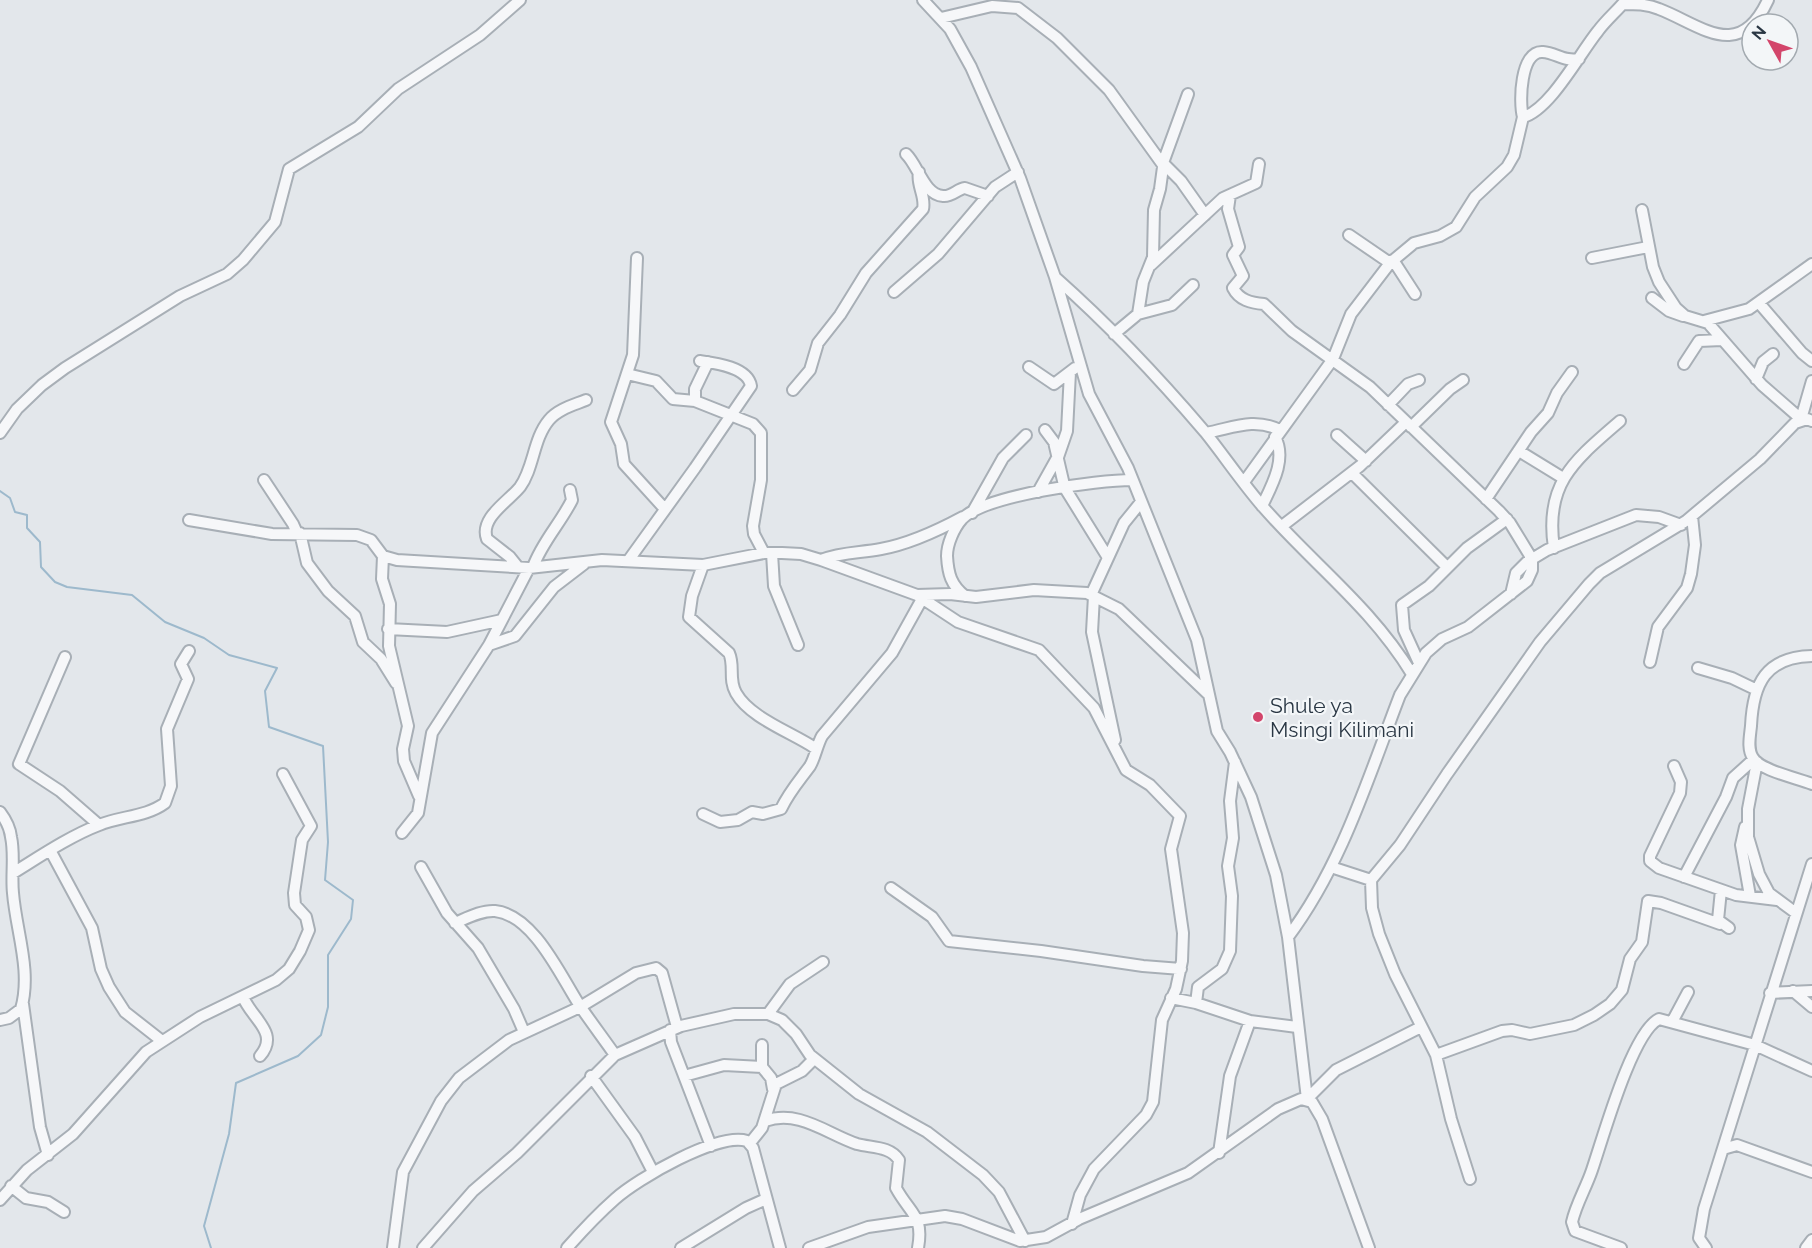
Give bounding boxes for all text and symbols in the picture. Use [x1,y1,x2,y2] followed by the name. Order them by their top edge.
[1740,12,1800,72] north arrow
[1748,22,1770,43] text: N
[1270,693,1414,742] place label: Shule ya Msingi Kilimani
[1251,710,1265,724] marker: Shule ya Msingi Kilimani

